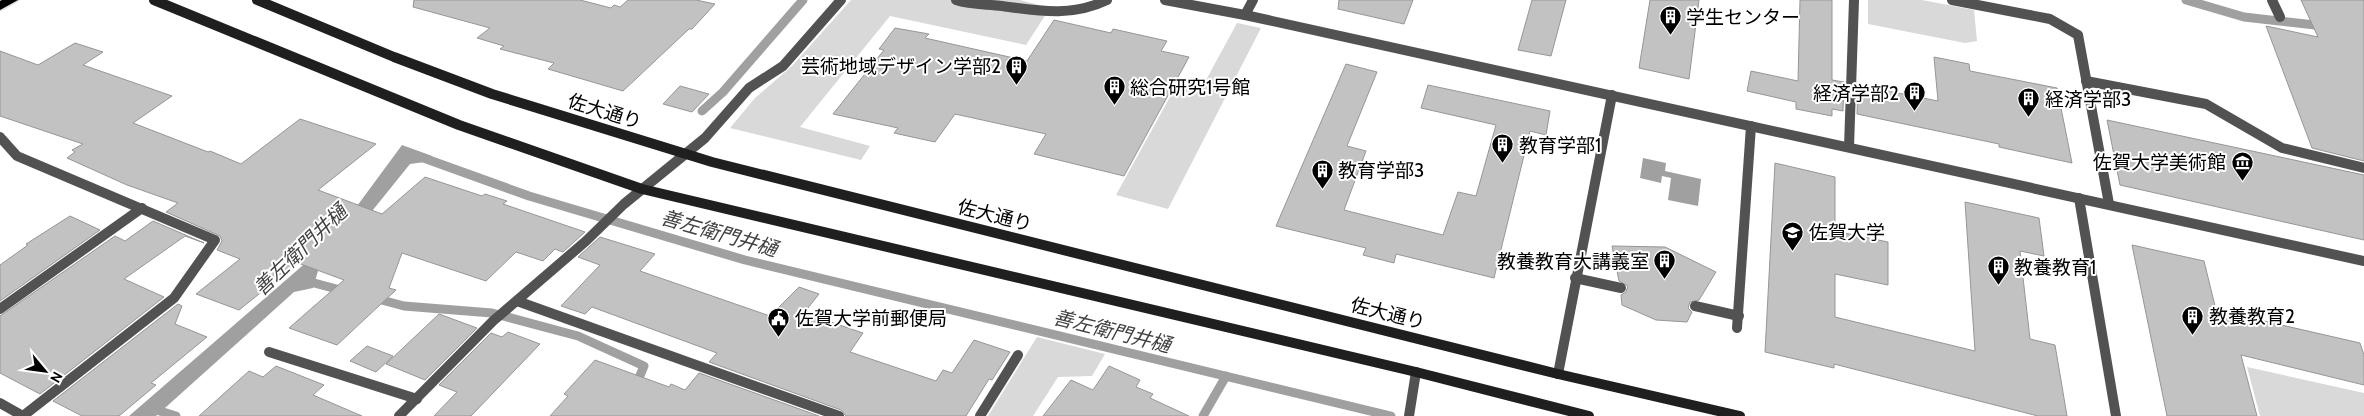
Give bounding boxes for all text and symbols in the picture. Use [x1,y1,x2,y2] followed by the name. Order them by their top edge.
[1658,5,1682,36] building icon: 学生センター
[1686,6,1800,29] place label: 学生センター
[1005,54,1029,85] building icon: 芸術地域デザイン学部2
[801,55,1001,78] place label: 芸術地域デザイン学部2
[1102,75,1126,106] building icon: 総合研究1号館
[1130,76,1250,99] place label: 総合研究1号館
[1903,81,1927,112] building icon: 経済学部2
[1813,82,1899,105] place label: 経済学部2
[2017,87,2041,118] building icon: 経済学部3
[2045,88,2131,111] place label: 経済学部3
[565,89,645,134] street label: 佐大通り
[1491,133,1515,164] building icon: 教育学部1
[1519,134,1601,157] place label: 教育学部1
[2230,150,2254,181] museum icon: 佐賀大学美術館
[2093,151,2226,174] place label: 佐賀大学美術館
[1310,158,1334,189] building icon: 教育学部3
[1338,159,1424,182] place label: 教育学部3
[955,195,1035,236] street label: 佐大通り
[249,198,354,300] water label: 善左衛門井樋
[658,205,783,262] water label: 善左衛門井樋
[1781,220,1805,251] school or university icon: 佐賀大学
[1809,221,1885,244] place label: 佐賀大学
[1653,249,1677,280] building icon: 教養教育大講義室
[1497,250,1649,273] place label: 教養教育大講義室
[1986,255,2010,286] building icon: 教養教育1
[2014,256,2096,279] place label: 教養教育1
[1348,293,1428,334] street label: 佐大通り
[2181,304,2205,335] building icon: 教養教育2
[1051,305,1176,358] water label: 善左衛門井樋
[2209,305,2295,328] place label: 教養教育2
[767,306,791,337] public building icon: 佐賀大学前郵便局
[795,307,947,330] place label: 佐賀大学前郵便局
[20,346,70,396] north arrow
[46,369,67,386] text: N

